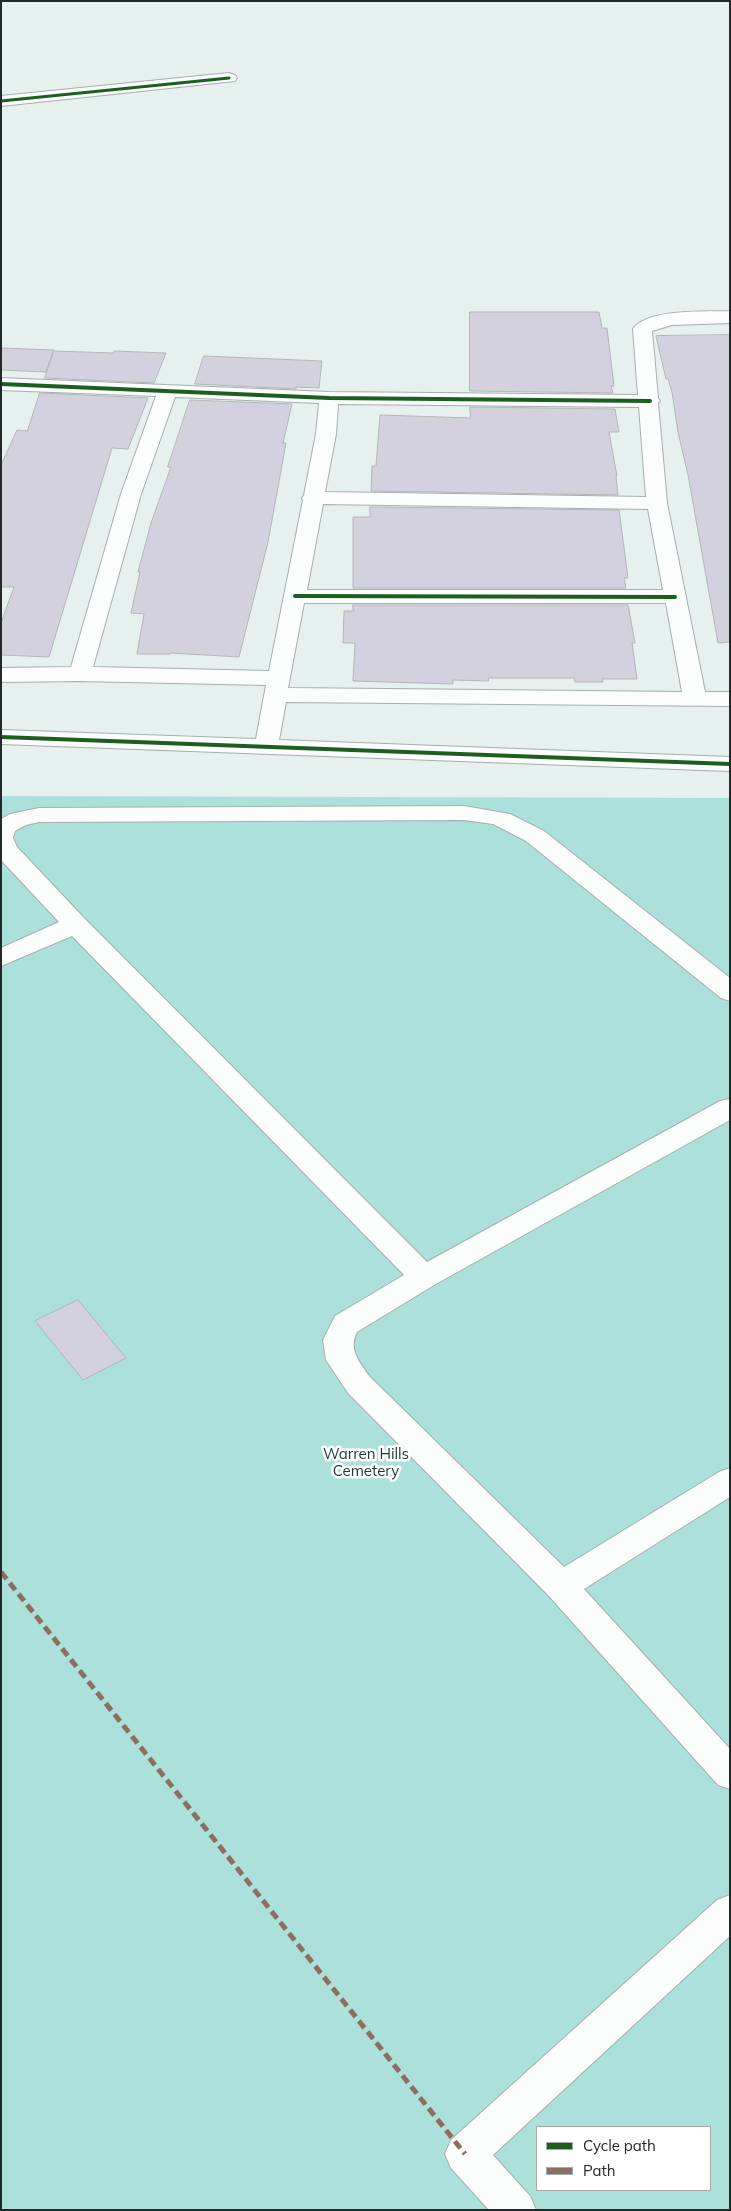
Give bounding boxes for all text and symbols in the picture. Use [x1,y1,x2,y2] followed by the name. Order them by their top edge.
[323,1445,409,1480] park label: Warren Hills Cemetery
[536,2126,711,2191] legend
[583,2136,656,2155] text: Cycle path
[583,2161,615,2180] text: Path

